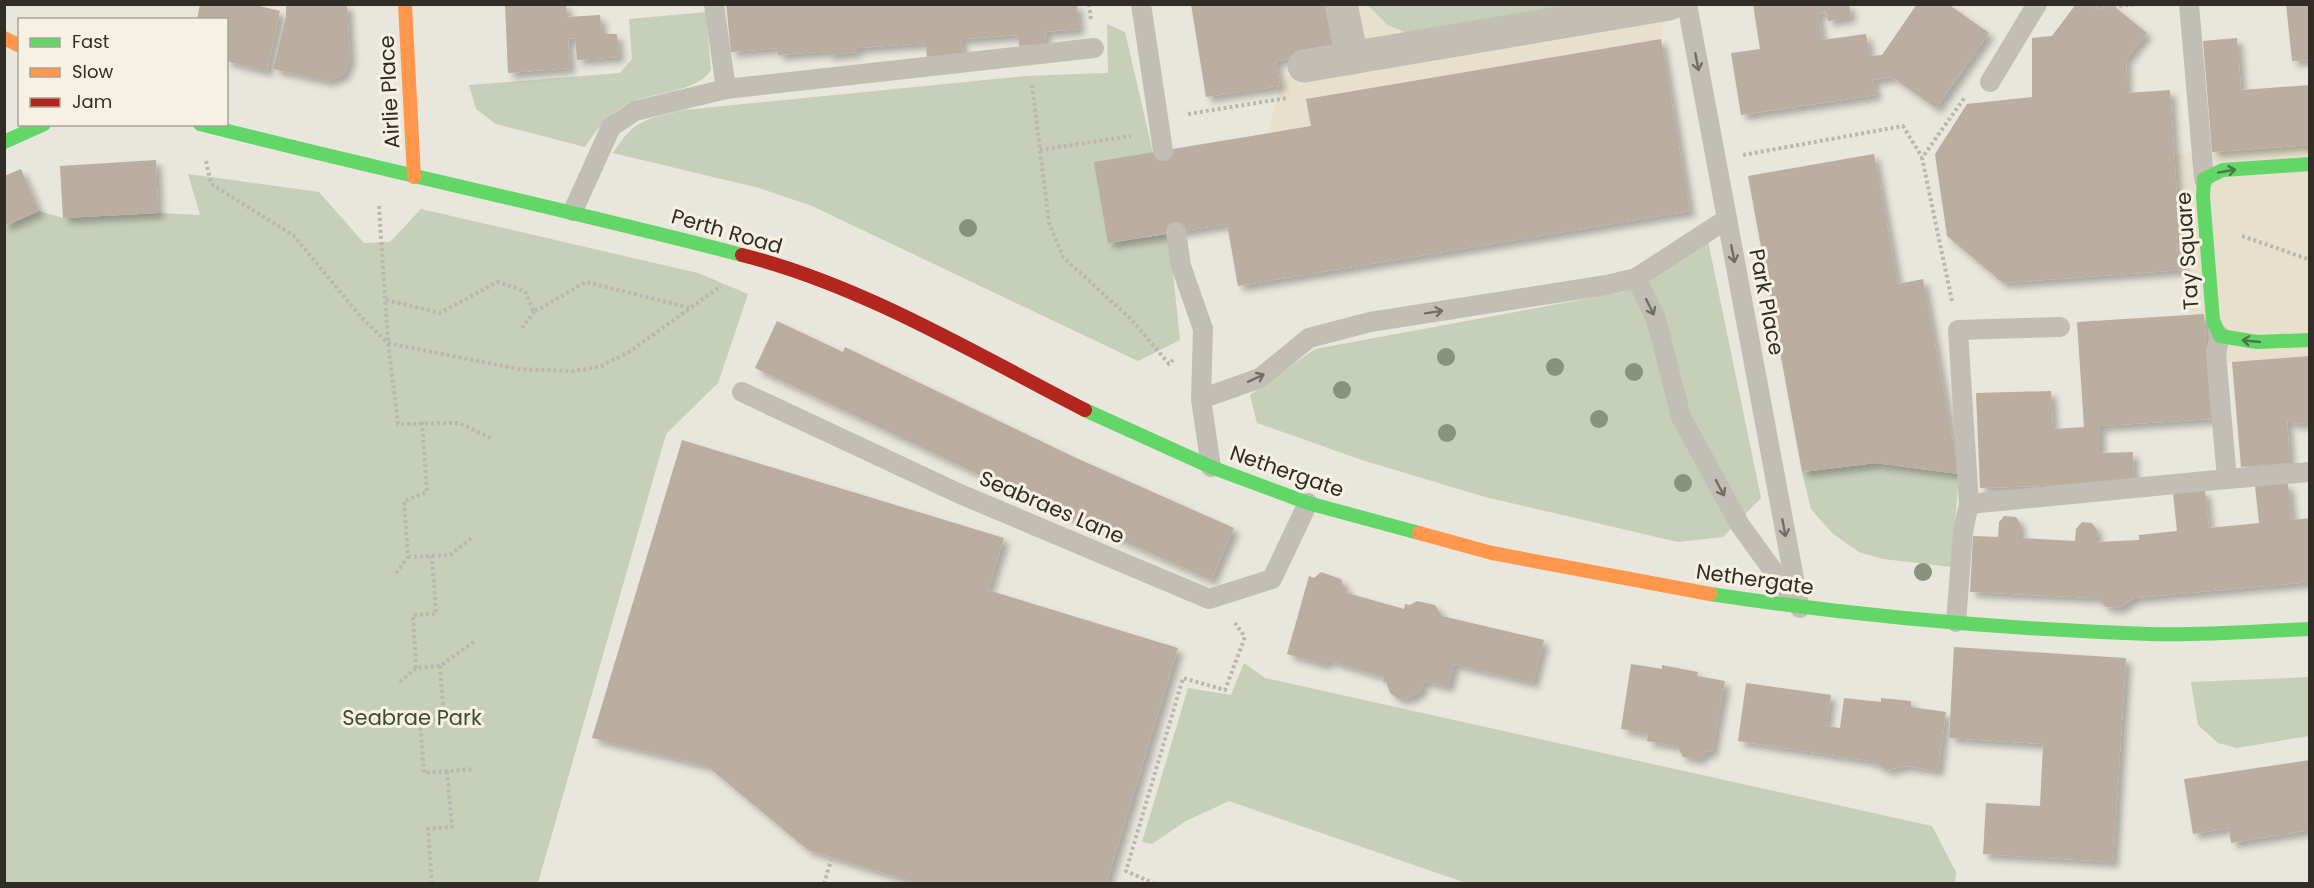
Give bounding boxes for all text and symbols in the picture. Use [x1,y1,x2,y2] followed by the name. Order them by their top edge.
[18,18,228,126] legend
[72,29,109,54] text: Fast
[372,35,406,149] street label: Airlie Place
[1692,52,1703,71] one-way arrow
[72,59,114,84] text: Slow
[72,89,112,114] text: Jam
[2217,165,2236,176] one-way arrow
[2168,191,2206,311] street label: Tay Square
[668,201,786,261] street label: Perth Road
[1728,243,1739,263] one-way arrow
[1742,246,1792,358] street label: Park Place
[1645,298,1657,316] one-way arrow
[1424,307,1444,318] one-way arrow
[2242,335,2262,346] one-way arrow
[1246,372,1264,384] one-way arrow
[1226,438,1348,504] street label: Nethergate
[975,463,1129,551] street label: Seabraes Lane
[1714,479,1726,496] one-way arrow
[1779,518,1790,537] one-way arrow
[1694,556,1816,602] street label: Nethergate
[342,703,482,732] park label: Seabrae Park

